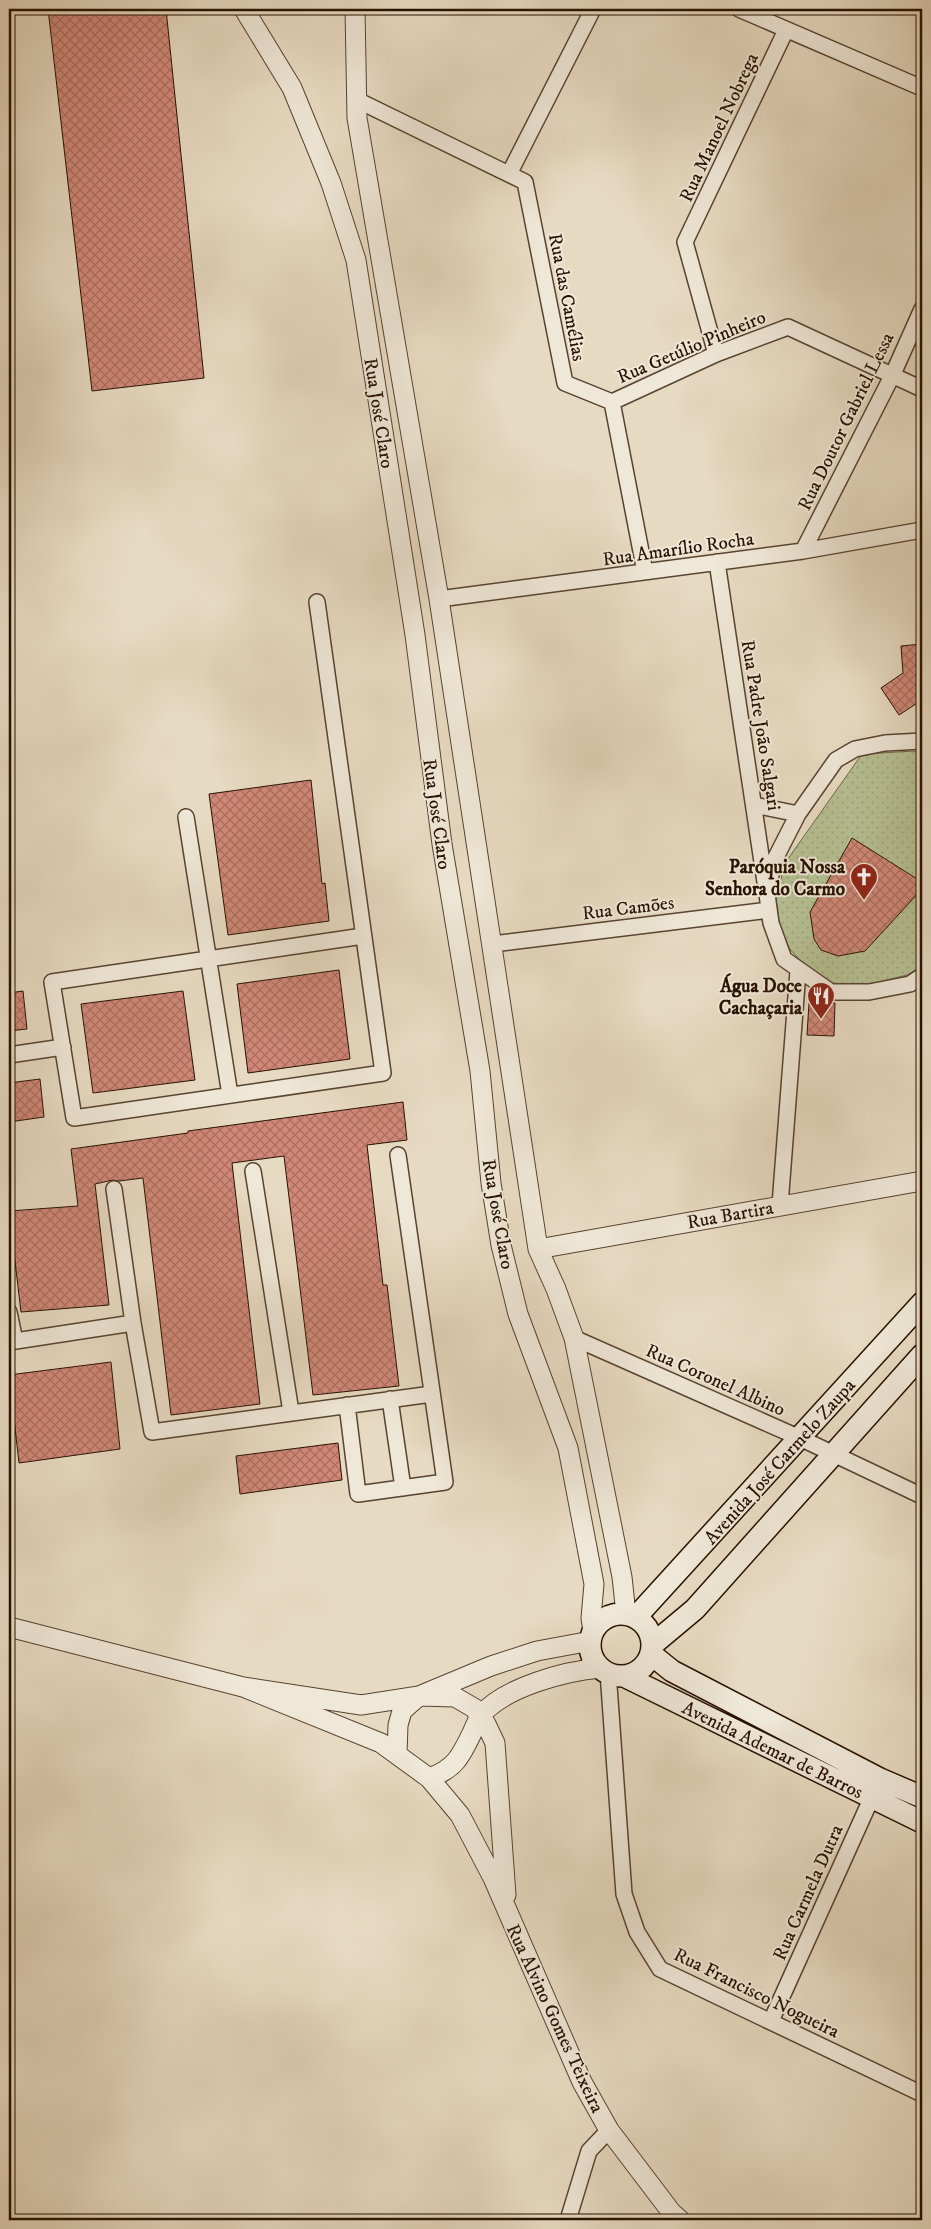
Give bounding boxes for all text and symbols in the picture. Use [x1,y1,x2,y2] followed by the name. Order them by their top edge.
[675,50,764,206] street label: Rua Manoel Nobrega
[543,231,590,363] street label: Rua das Camélias
[614,306,769,389] street label: Rua Getúlio Pinheiro
[793,329,899,514] street label: Rua Doutor Gabriel Lessa
[358,356,399,470] street label: Rua José Claro
[601,527,755,571] street label: Rua Amarílio Rocha
[736,638,785,812] street label: Rua Padre João Salgari
[417,757,456,871] street label: Rua José Claro
[705,856,846,901] place label: Paróquia Nossa Senhora do Carmo
[849,862,879,901] church icon: Paróquia Nossa Senhora do Carmo
[581,891,675,926] street label: Rua Camões
[719,973,803,1020] place label: Água Doce Cachaçaria
[806,981,836,1020] restaurant icon: Água Doce Cachaçaria
[477,1157,519,1271] street label: Rua José Claro
[685,1197,775,1234] street label: Rua Bartira
[642,1339,789,1421] street label: Rua Coronel Albino
[700,1374,861,1550] street label: Avenida José Carmelo Zaupa
[678,1696,867,1804] street label: Avenida Ademar de Barros
[768,1821,849,1964] street label: Rua Carmela Dutra
[501,1921,608,2117] street label: Rua Alvino Gomes Teixeira
[670,1943,843,2043] street label: Rua Francisco Nogueira

